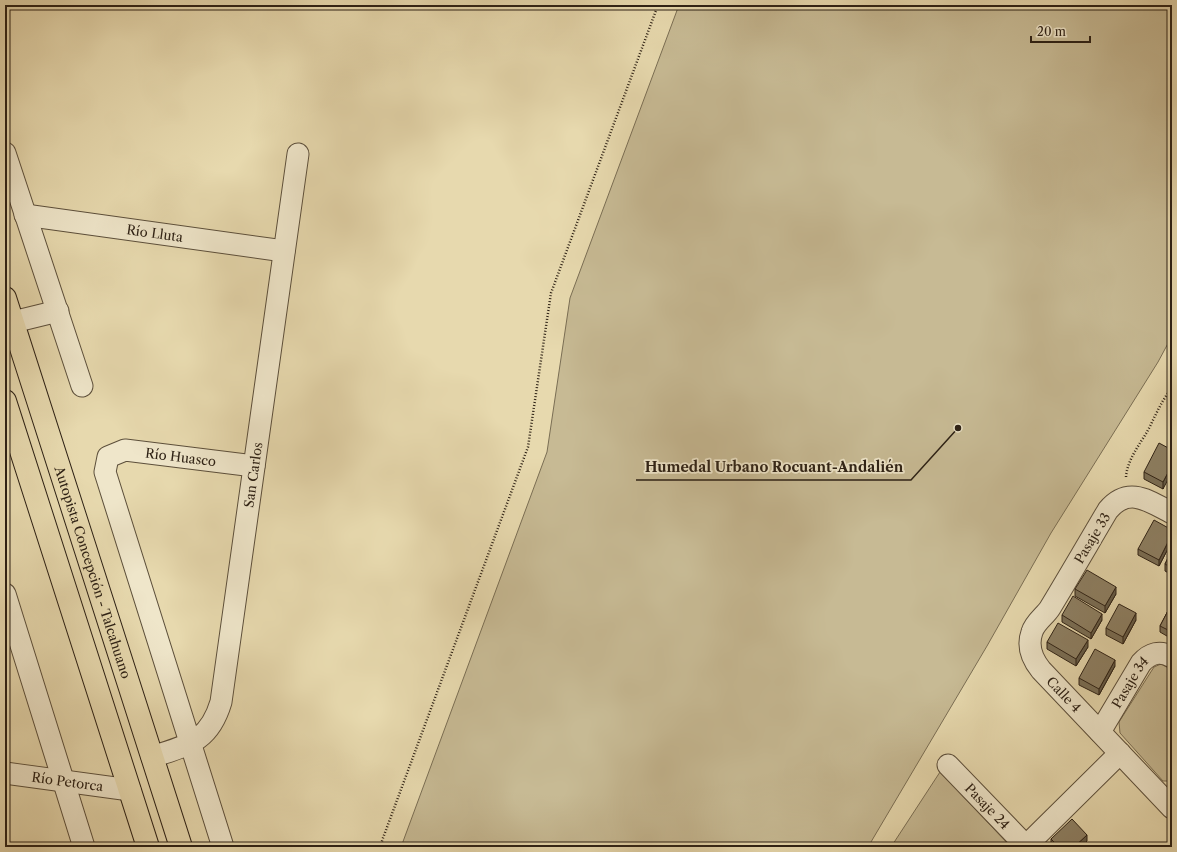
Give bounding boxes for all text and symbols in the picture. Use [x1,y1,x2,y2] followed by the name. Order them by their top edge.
[1031,18,1090,44] scale bar
[1037,24,1066,39] text: 20 m
[126,221,184,245] street label: Río Lluta
[240,441,265,509] street label: San Carlos
[144,445,217,469] street label: Río Huasco
[636,454,911,480] callout: Humedal Urbano Rocuant-Andalién
[645,458,904,476] text: Humedal Urbano Rocuant-Andalién
[51,463,134,681] street label: Autopista Concepción - Talcahuano
[1071,510,1113,566] street label: Pasaje 33
[1108,653,1151,711] street label: Pasaje 34
[1043,673,1085,715] street label: Calle 4
[31,769,104,794] street label: Río Petorca
[962,780,1013,832] street label: Pasaje 24

